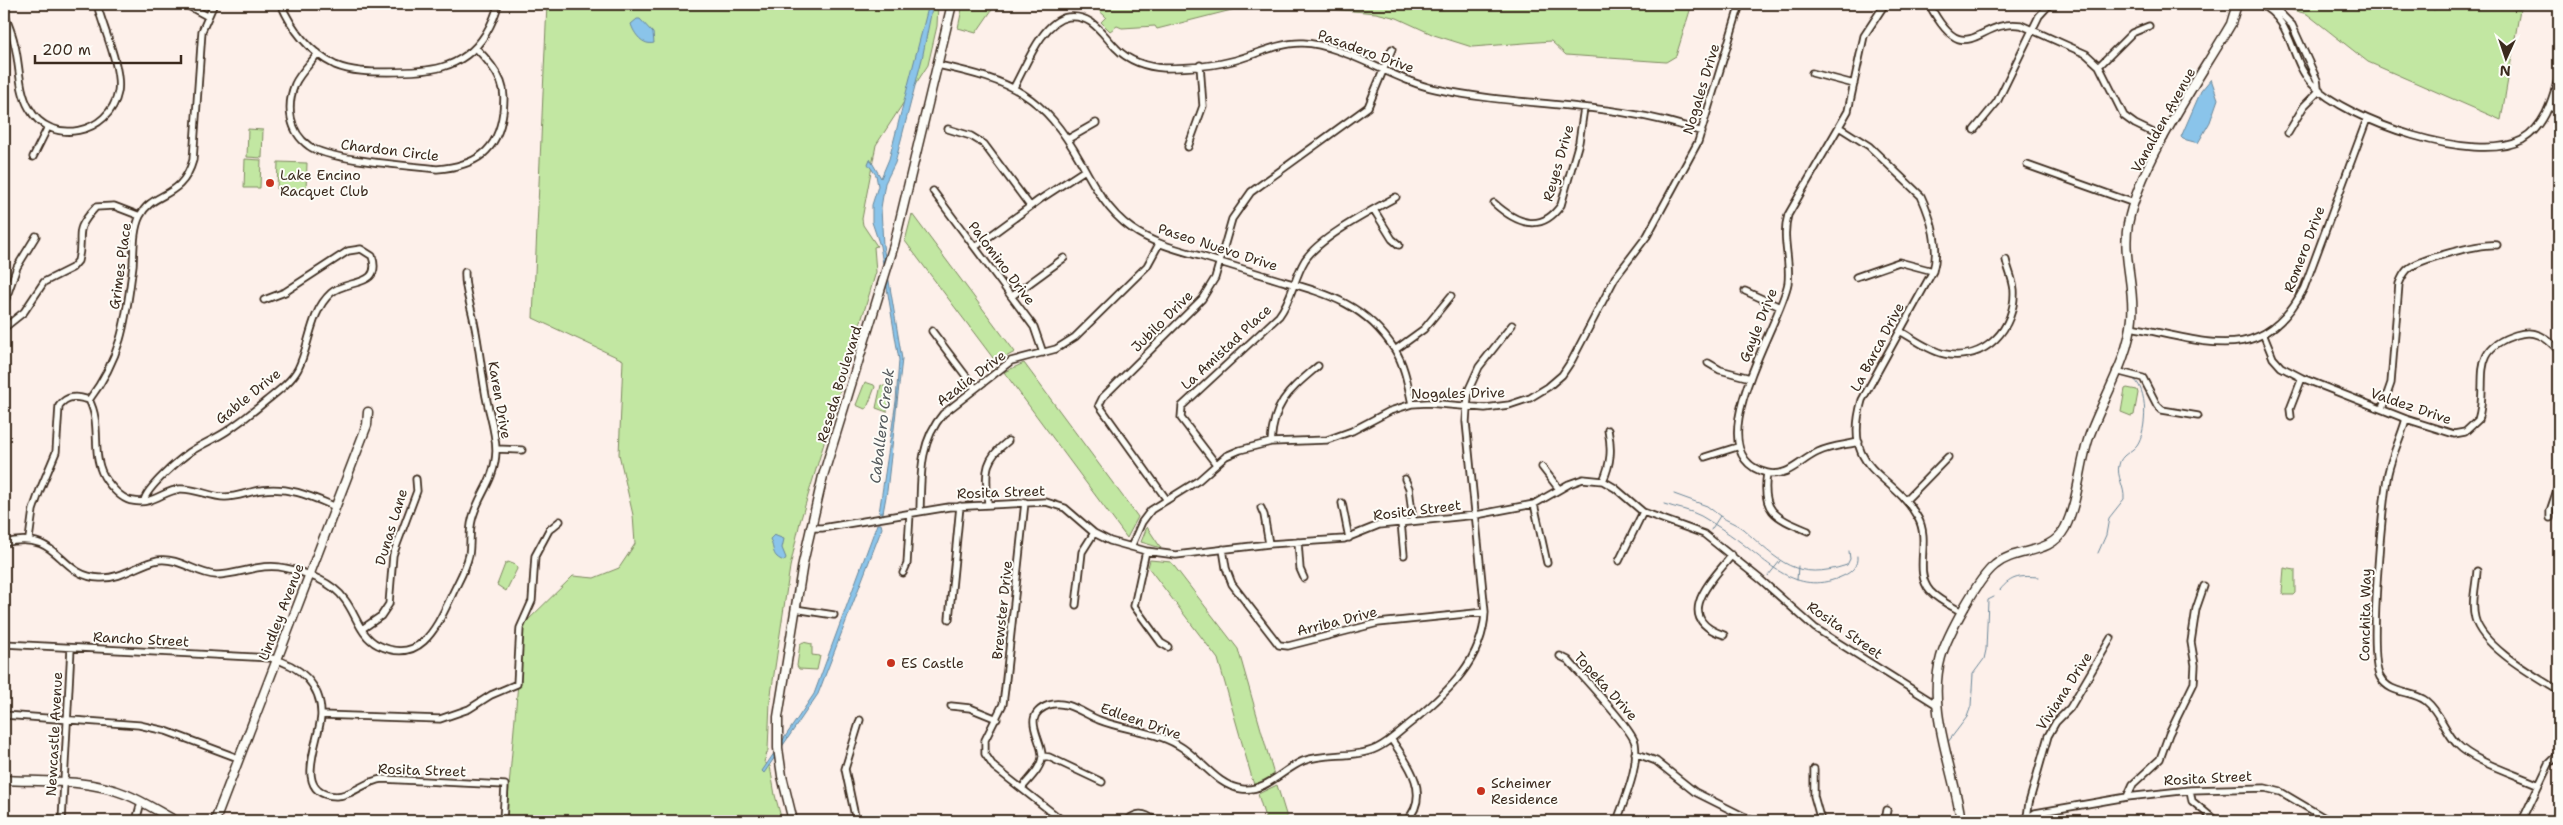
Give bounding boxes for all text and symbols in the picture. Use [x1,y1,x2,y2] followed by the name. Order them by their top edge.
[1315,25,1417,77] street label: Pasadero Drive
[35,32,181,64] scale bar
[2480,32,2530,82] north arrow
[42,40,91,60] text: 200 m
[1679,41,1723,137] street label: Nogales Drive
[2499,62,2511,80] text: N
[2127,64,2199,176] street label: Vanalden Avenue
[1538,123,1578,203] street label: Reyes Drive
[340,135,440,165] street label: Chardon Circle
[280,166,368,200] place label: Lake Encino Racquet Club
[264,177,276,189] marker: Lake Encino Racquet Club
[2279,203,2329,295] street label: Romero Drive
[965,218,1039,309] street label: Palomino Drive
[1156,219,1280,275] street label: Paseo Nuevo Drive
[105,221,135,311] street label: Grimes Place
[1735,285,1781,365] street label: Gayle Drive
[1127,286,1197,356] street label: Jubilo Drive
[1846,299,1908,395] street label: La Barca Drive
[1177,300,1275,394] street label: La Amistad Place
[813,323,865,445] street label: Reseda Boulevard
[933,346,1009,410] street label: Azalia Drive
[484,360,516,440] street label: Karen Drive
[212,364,284,428] street label: Gable Drive
[865,367,899,485] water label: Caballero Creek
[1411,383,1505,403] street label: Nogales Drive
[2368,384,2454,428] street label: Valdez Drive
[957,481,1045,503] street label: Rosita Street
[371,487,411,567] street label: Dunas Lane
[1372,496,1462,524] street label: Rosita Street
[988,560,1016,660] street label: Brewster Drive
[254,561,308,663] street label: Lindley Avenue
[2355,568,2375,662] street label: Conchita Way
[1804,597,1886,663] street label: Rosita Street
[1295,602,1379,640] street label: Arriba Drive
[92,627,190,651] street label: Rancho Street
[1570,648,1642,724] street label: Topeka Drive
[2032,648,2096,733] street label: Viviana Drive
[901,654,964,672] place label: ES Castle
[885,657,897,669] marker: ES Castle
[42,671,66,797] street label: Newcastle Avenue
[1098,699,1184,743] street label: Edleen Drive
[378,759,466,781] street label: Rosita Street
[2163,767,2253,789] street label: Rosita Street
[1491,774,1558,808] place label: Scheimer Residence
[1475,785,1487,797] marker: Scheimer Residence

